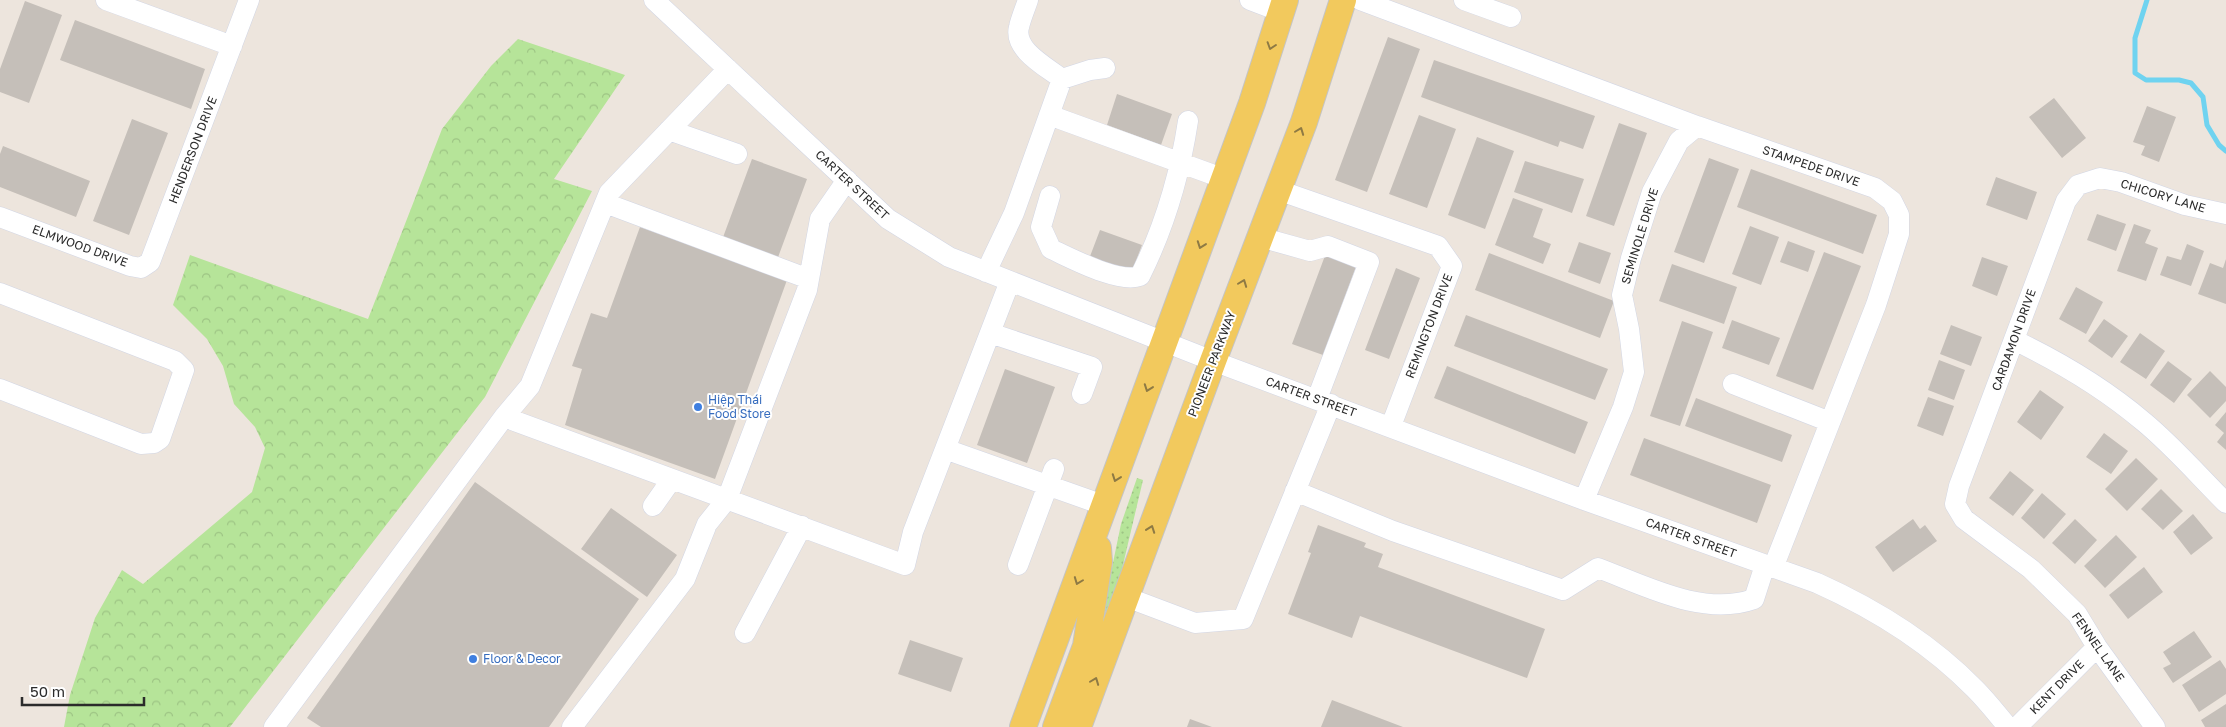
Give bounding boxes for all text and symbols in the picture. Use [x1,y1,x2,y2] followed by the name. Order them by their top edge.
[1266,42,1276,50] one-way arrow
[165,94,220,206] street label: HENDERSON DRIVE
[1294,127,1305,136] one-way arrow
[1760,142,1862,189] street label: STAMPEDE DRIVE
[812,147,893,223] street label: CARTER STREET
[2119,175,2208,216] street label: CHICORY LANE
[1618,186,1661,286] street label: SEMINOLE DRIVE
[30,221,130,270] street label: ELMWOOD DRIVE
[1197,240,1207,249] one-way arrow
[1402,271,1455,380] street label: REMINGTON DRIVE
[1236,279,1247,288] one-way arrow
[1988,287,2039,393] street label: CARDAMON DRIVE
[1184,308,1239,419] street label: PIONEER PARKWAY
[1264,373,1359,420] street label: CARTER STREET
[1144,384,1154,392] one-way arrow
[708,392,771,421] place label: Hiệp Thái Food Store
[692,401,704,413] marker: Hiệp Thái Food Store
[1112,474,1122,482] one-way arrow
[1644,514,1739,561] street label: CARTER STREET
[1145,525,1155,534] one-way arrow
[1074,576,1084,585] one-way arrow
[2069,609,2128,684] street label: FENNEL LANE
[483,651,561,666] place label: Floor & Decor
[467,653,479,665] marker: Floor & Decor
[2026,656,2087,717] street label: KENT DRIVE
[22,674,145,706] scale bar
[1089,677,1099,686] one-way arrow
[30,682,65,700] text: 50 m

